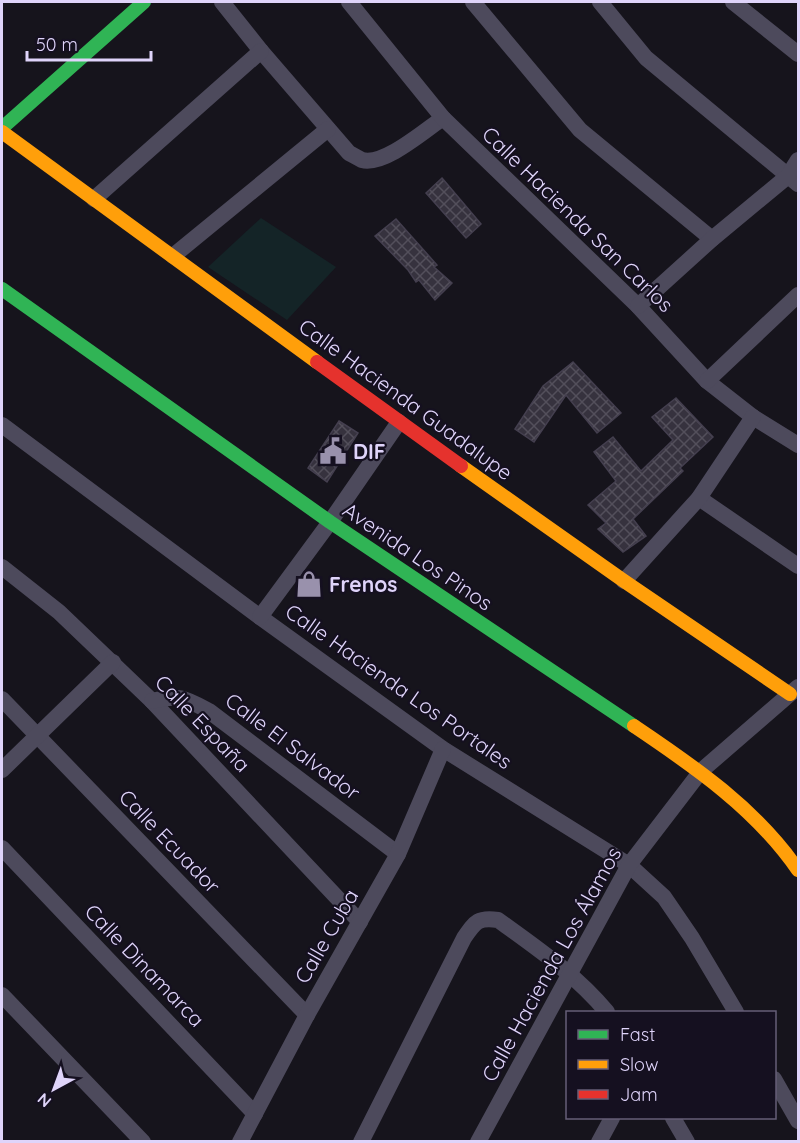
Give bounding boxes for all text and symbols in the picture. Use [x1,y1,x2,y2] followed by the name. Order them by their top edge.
[27,24,152,62] scale bar
[36,33,78,56] text: 50 m
[477,121,679,317] street label: Calle Hacienda San Carlos
[294,313,518,485] street label: Calle Hacienda Guadalupe
[318,436,348,466] public building icon: DIF
[353,438,386,464] place label: DIF
[338,496,498,616] street label: Avenida Los Pinos
[294,569,324,599] shop icon: Frenos
[329,571,397,597] place label: Frenos
[281,598,517,774] street label: Calle Hacienda Los Portales
[150,669,256,777] street label: Calle España
[220,687,366,805] street label: Calle El Salvador
[114,784,226,898] street label: Calle Ecuador
[476,842,626,1086] street label: Calle Hacienda Los Álamos
[289,884,363,988] street label: Calle Cuba
[80,898,210,1032] street label: Calle Dinamarca
[566,1011,776,1119] legend
[620,1023,655,1046] text: Fast
[620,1053,658,1076] text: Slow
[24,1059,84,1119] north arrow
[620,1083,658,1106] text: Jam
[33,1089,55,1112] text: N

